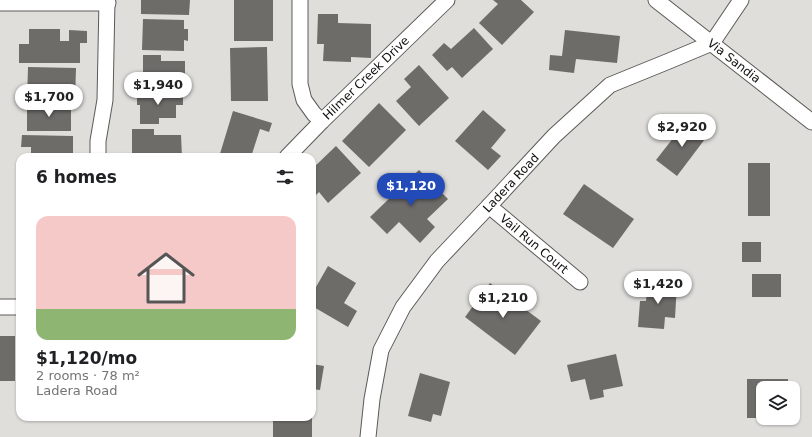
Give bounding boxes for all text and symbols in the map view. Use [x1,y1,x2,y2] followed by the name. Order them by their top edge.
[320,33,412,123] street label: Hilmer Creek Drive
[705,36,763,86] street label: Via Sandia
[125,72,191,106] pin: $1,940
[133,77,183,92] text: $1,940
[16,84,82,118] pin: $1,700
[24,89,74,104] text: $1,700
[649,114,715,148] pin: $2,920
[657,119,707,134] text: $2,920
[480,151,542,215] street label: Ladera Road
[274,166,296,188] icon: filters
[36,167,117,187] text: 6 homes
[378,173,444,207] pin: $1,120
[386,178,436,193] text: $1,120
[497,211,571,277] street label: Vail Run Court
[130,242,202,314] icon: home
[625,271,691,305] pin: $1,420
[633,276,683,291] text: $1,420
[470,285,536,319] pin: $1,210
[478,290,528,305] text: $1,210
[36,348,137,368] text: $1,120/mo
[36,368,140,383] text: 2 rooms · 78 m²
[756,381,800,425] map controls
[756,381,800,425] button: layers
[36,383,118,398] text: Ladera Road

